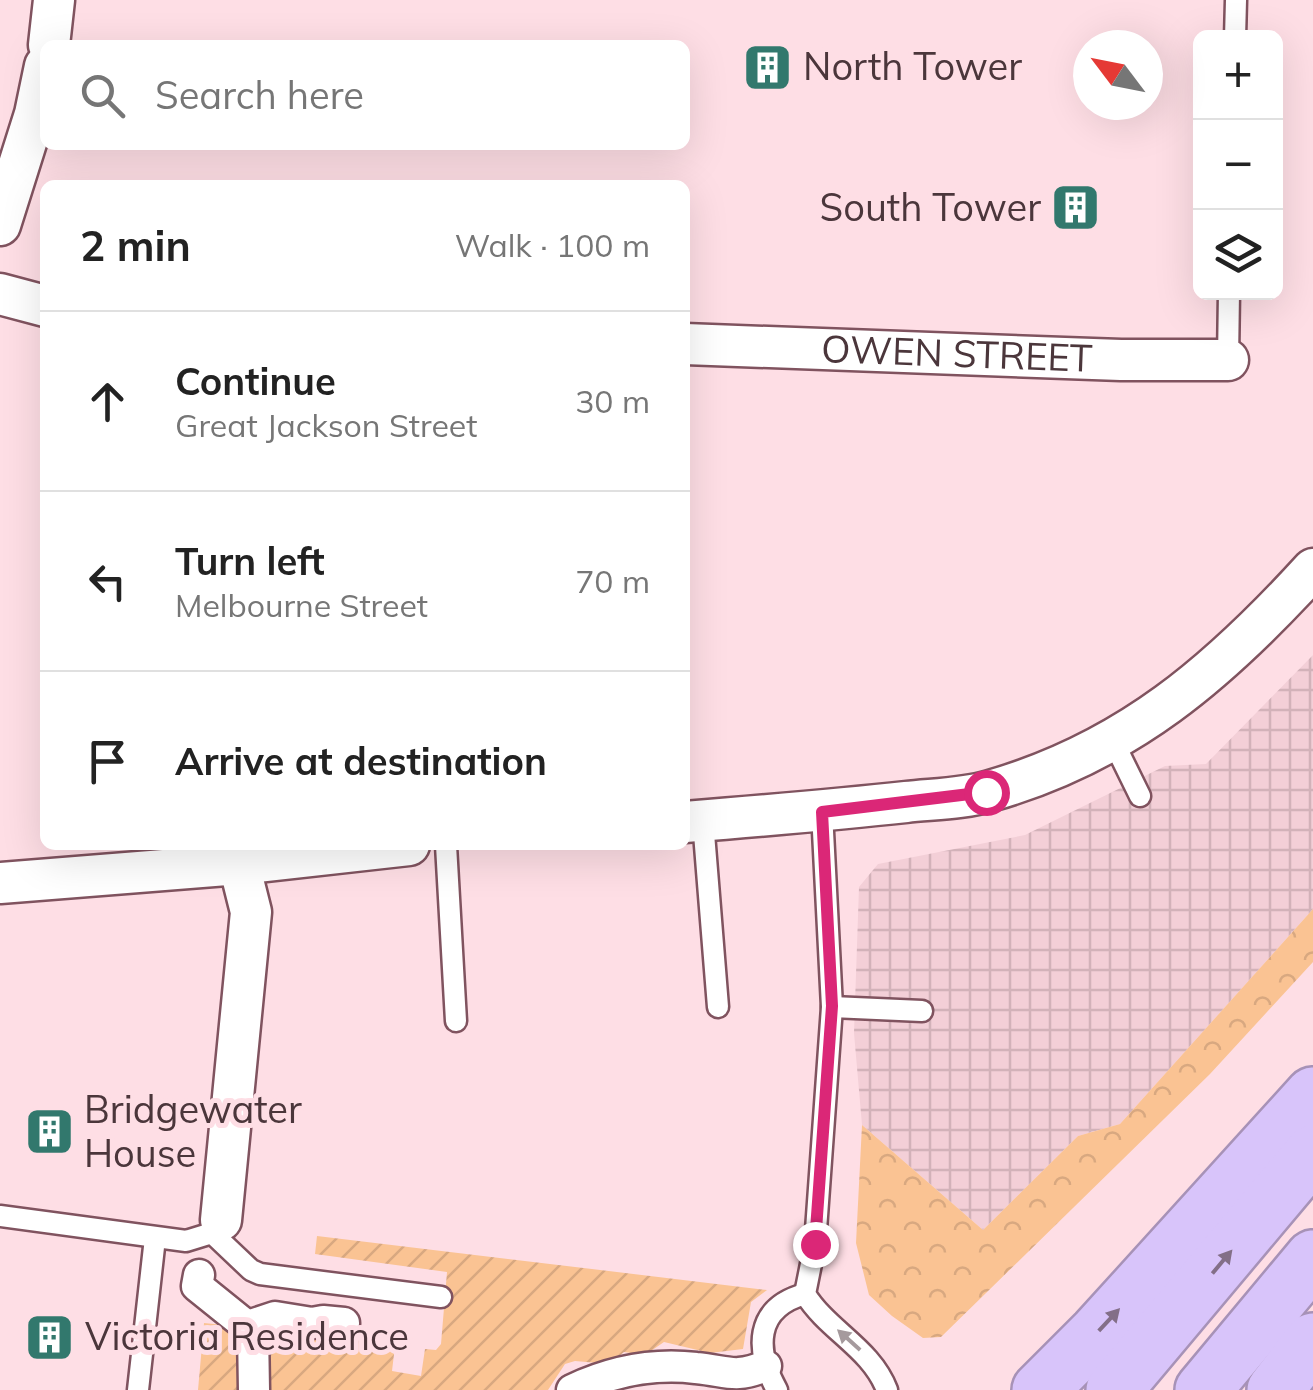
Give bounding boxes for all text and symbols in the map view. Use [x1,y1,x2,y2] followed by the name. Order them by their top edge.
[1073,30,1163,120] north arrow
[1193,30,1283,300] map controls
[1193,30,1283,120] button: +
[40,40,690,150] search box
[742,41,794,93] building icon: North Tower
[803,42,1022,90] place label: North Tower
[75,68,130,123] icon: search
[155,71,364,119] text: Search here
[1193,120,1283,210] button: −
[1050,182,1102,234] building icon: South Tower
[820,183,1041,231] place label: South Tower
[1193,210,1283,300] button: layers
[80,219,191,272] text: 2 min
[455,225,650,265] text: Walk · 100 m
[820,324,1093,382] street label: OWEN STREET
[175,357,336,405] text: Continue
[80,374,135,429] icon: ahead
[575,381,650,421] text: 30 m
[175,405,477,445] text: Great Jackson Street
[175,537,325,585] text: Turn left
[80,554,135,609] icon: left
[575,561,650,601] text: 70 m
[175,585,428,625] text: Melbourne Street
[80,734,135,789] icon: arrive
[175,737,547,785] text: Arrive at destination
[964,770,1010,816] route start
[84,1085,302,1177] place label: Bridgewater House
[23,1106,75,1158] building icon: Bridgewater House
[793,1222,839,1268] route end
[1211,1249,1232,1274] one-way arrow
[1097,1309,1120,1333] one-way arrow
[24,1311,76,1363] building icon: Victoria Residence
[85,1312,409,1360] place label: Victoria Residence
[837,1329,861,1352] one-way arrow

